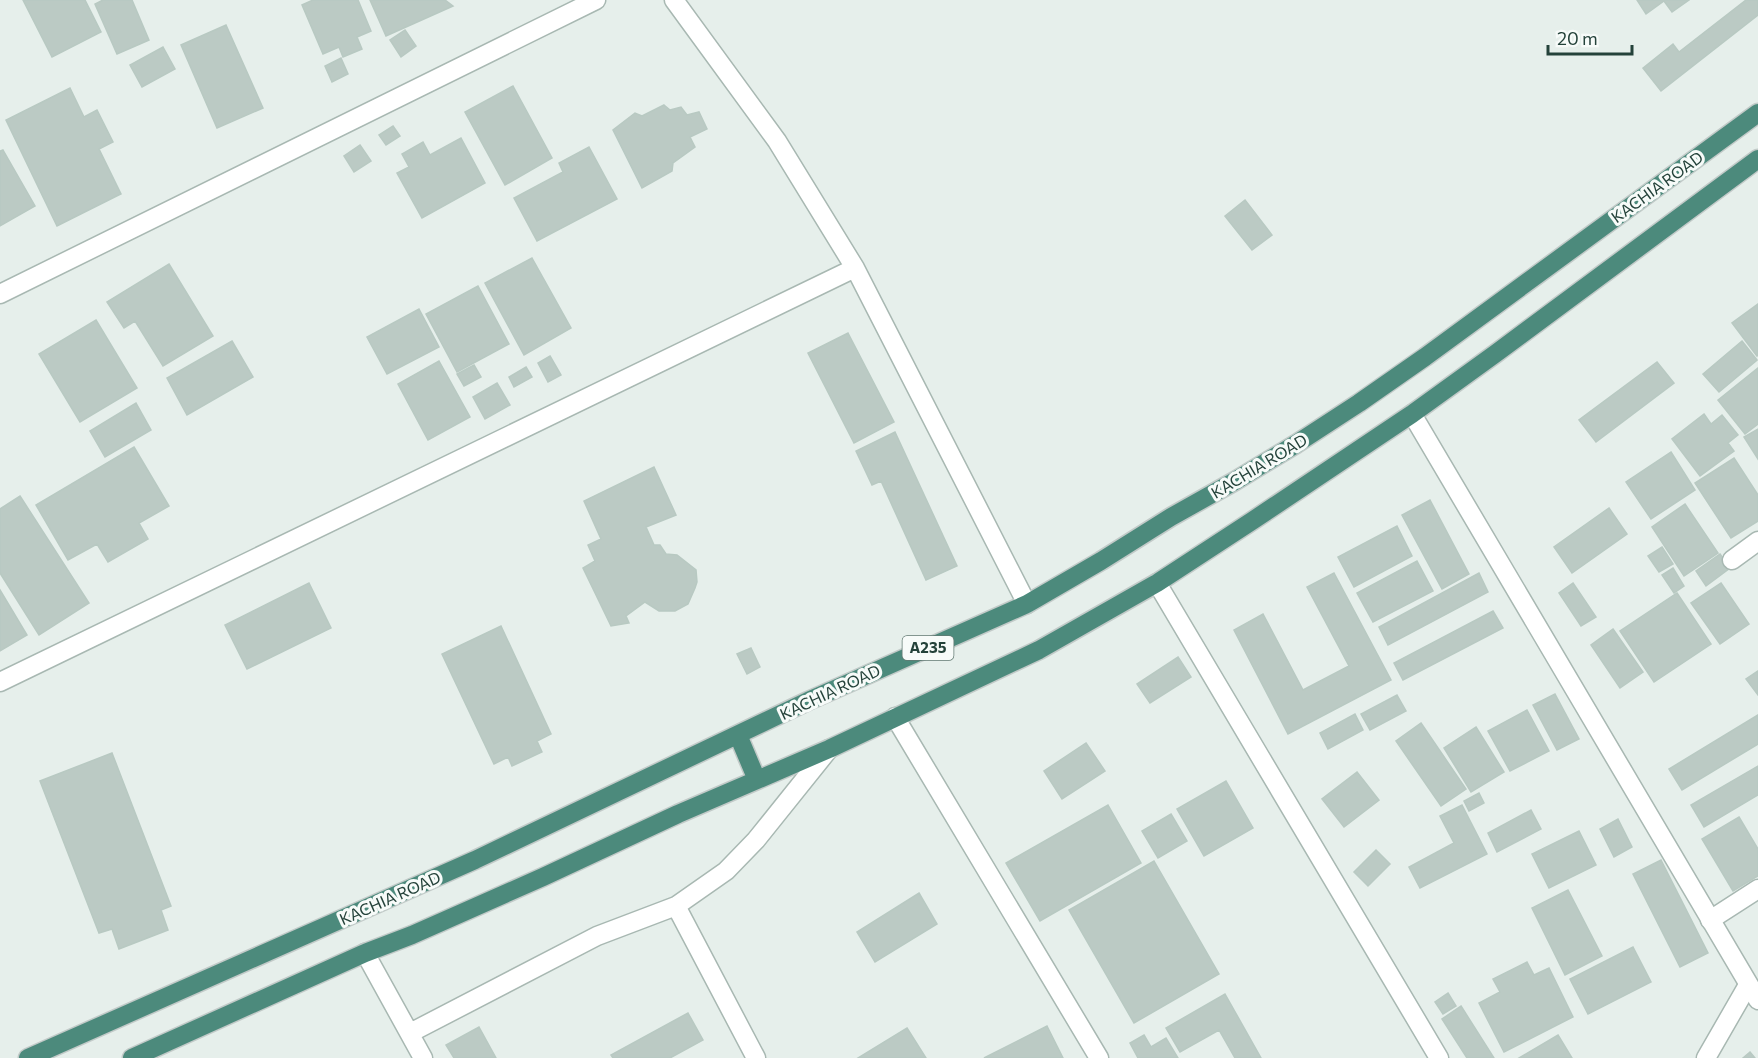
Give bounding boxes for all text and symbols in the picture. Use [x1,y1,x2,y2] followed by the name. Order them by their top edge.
[1548,18,1632,56] scale bar
[1557,27,1598,49] text: 20 m
[1607,147,1706,226] street label: KACHIA ROAD
[1207,429,1310,502] street label: KACHIA ROAD
[902,636,954,660] road number: A235
[777,660,883,723] street label: KACHIA ROAD
[336,867,443,928] street label: KACHIA ROAD

